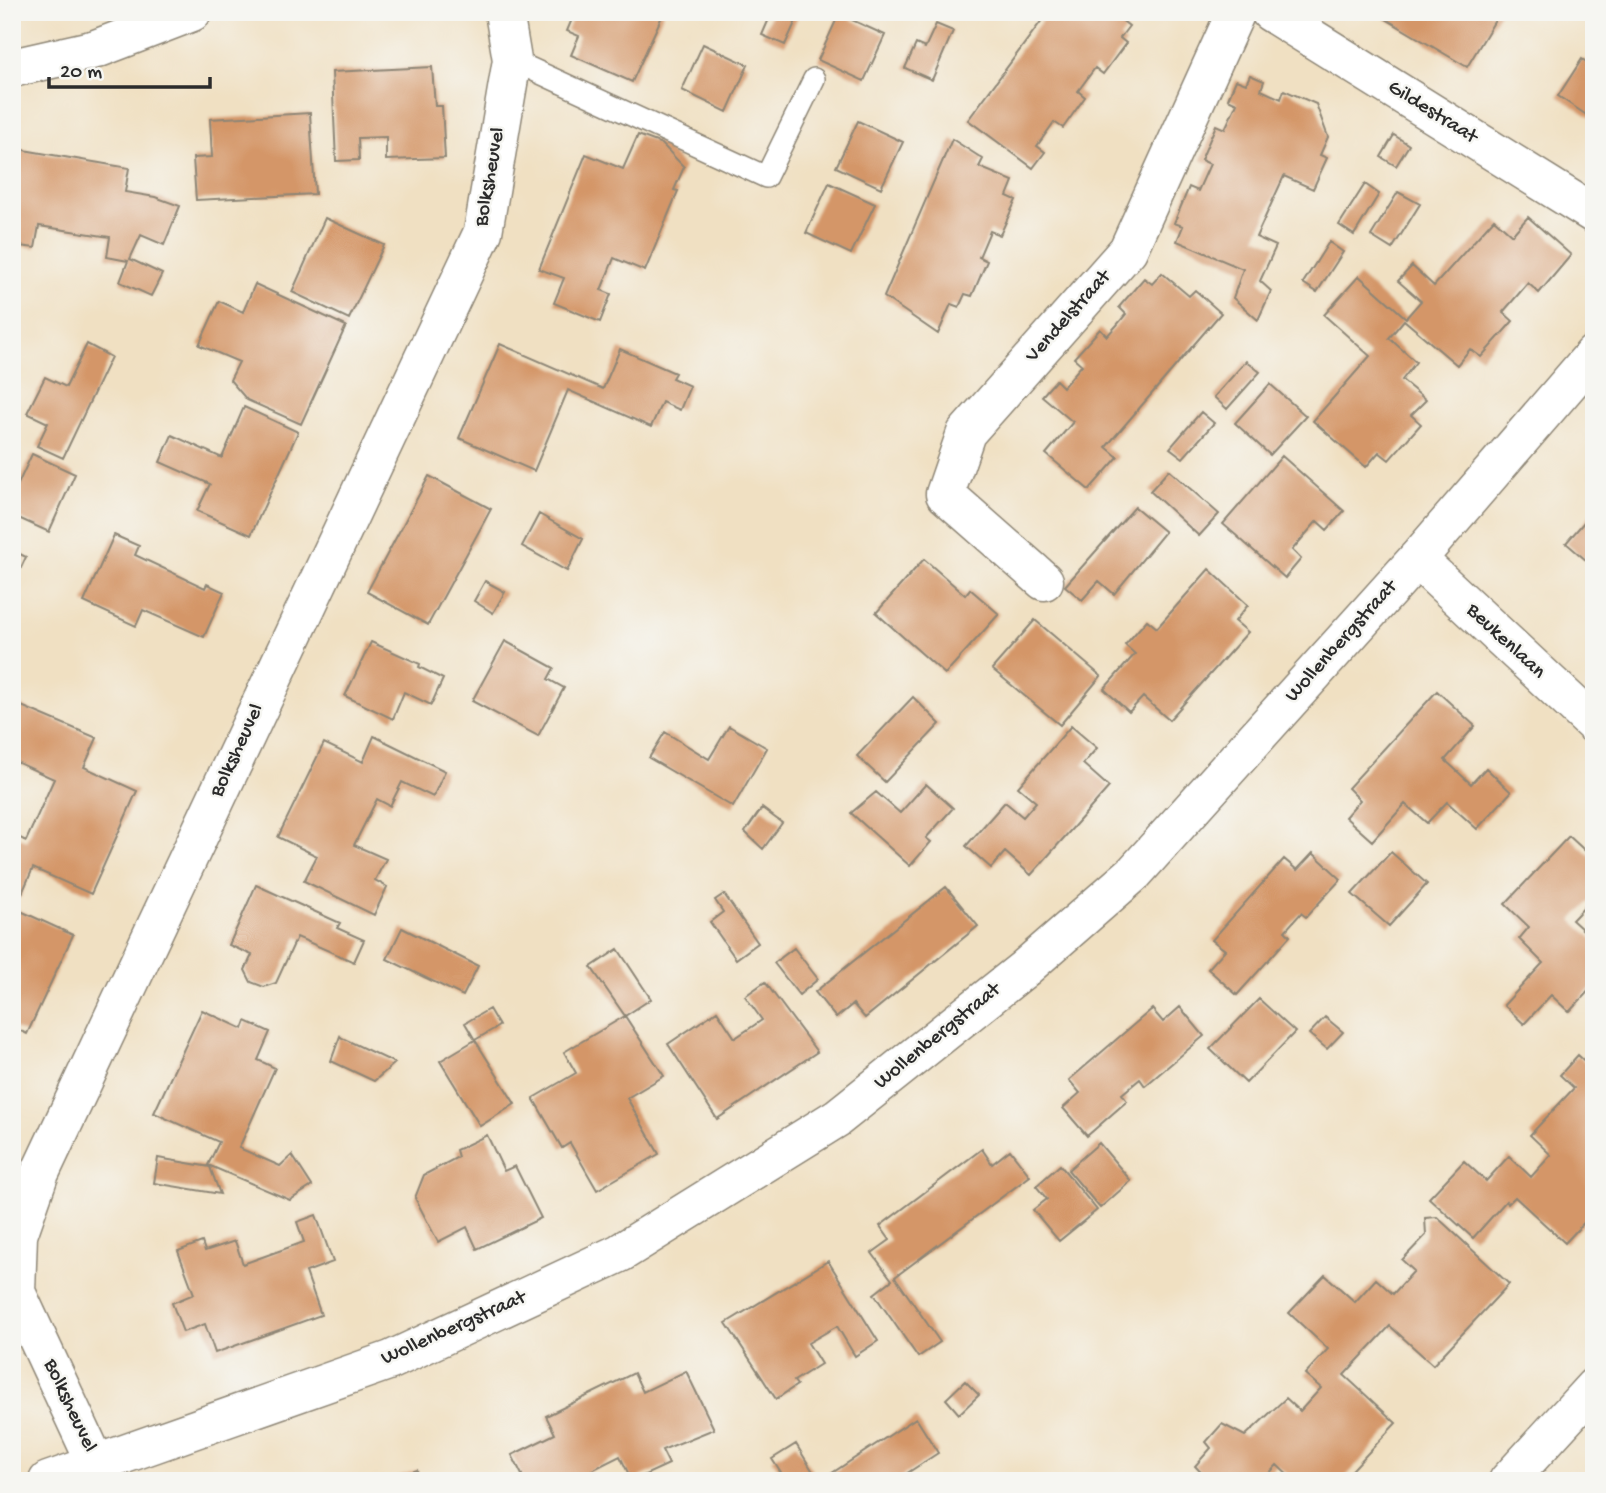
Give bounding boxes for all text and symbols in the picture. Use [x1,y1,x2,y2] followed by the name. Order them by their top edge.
[49,46,210,90] scale bar
[60,61,102,86] text: 20 m
[1382,76,1484,152] street label: Gildestraat
[470,126,512,229] street label: Bolksheuvel
[1020,264,1119,369] street label: Vendelstraat
[1281,574,1405,708] street label: Wollenbergstraat
[1459,598,1550,685] street label: Beukenlaan
[205,700,270,803] street label: Bolksheuvel
[870,977,1008,1096] street label: Wollenbergstraat
[378,1285,532,1372] street label: Wollenbergstraat
[36,1354,101,1457] street label: Bolksheuvel

